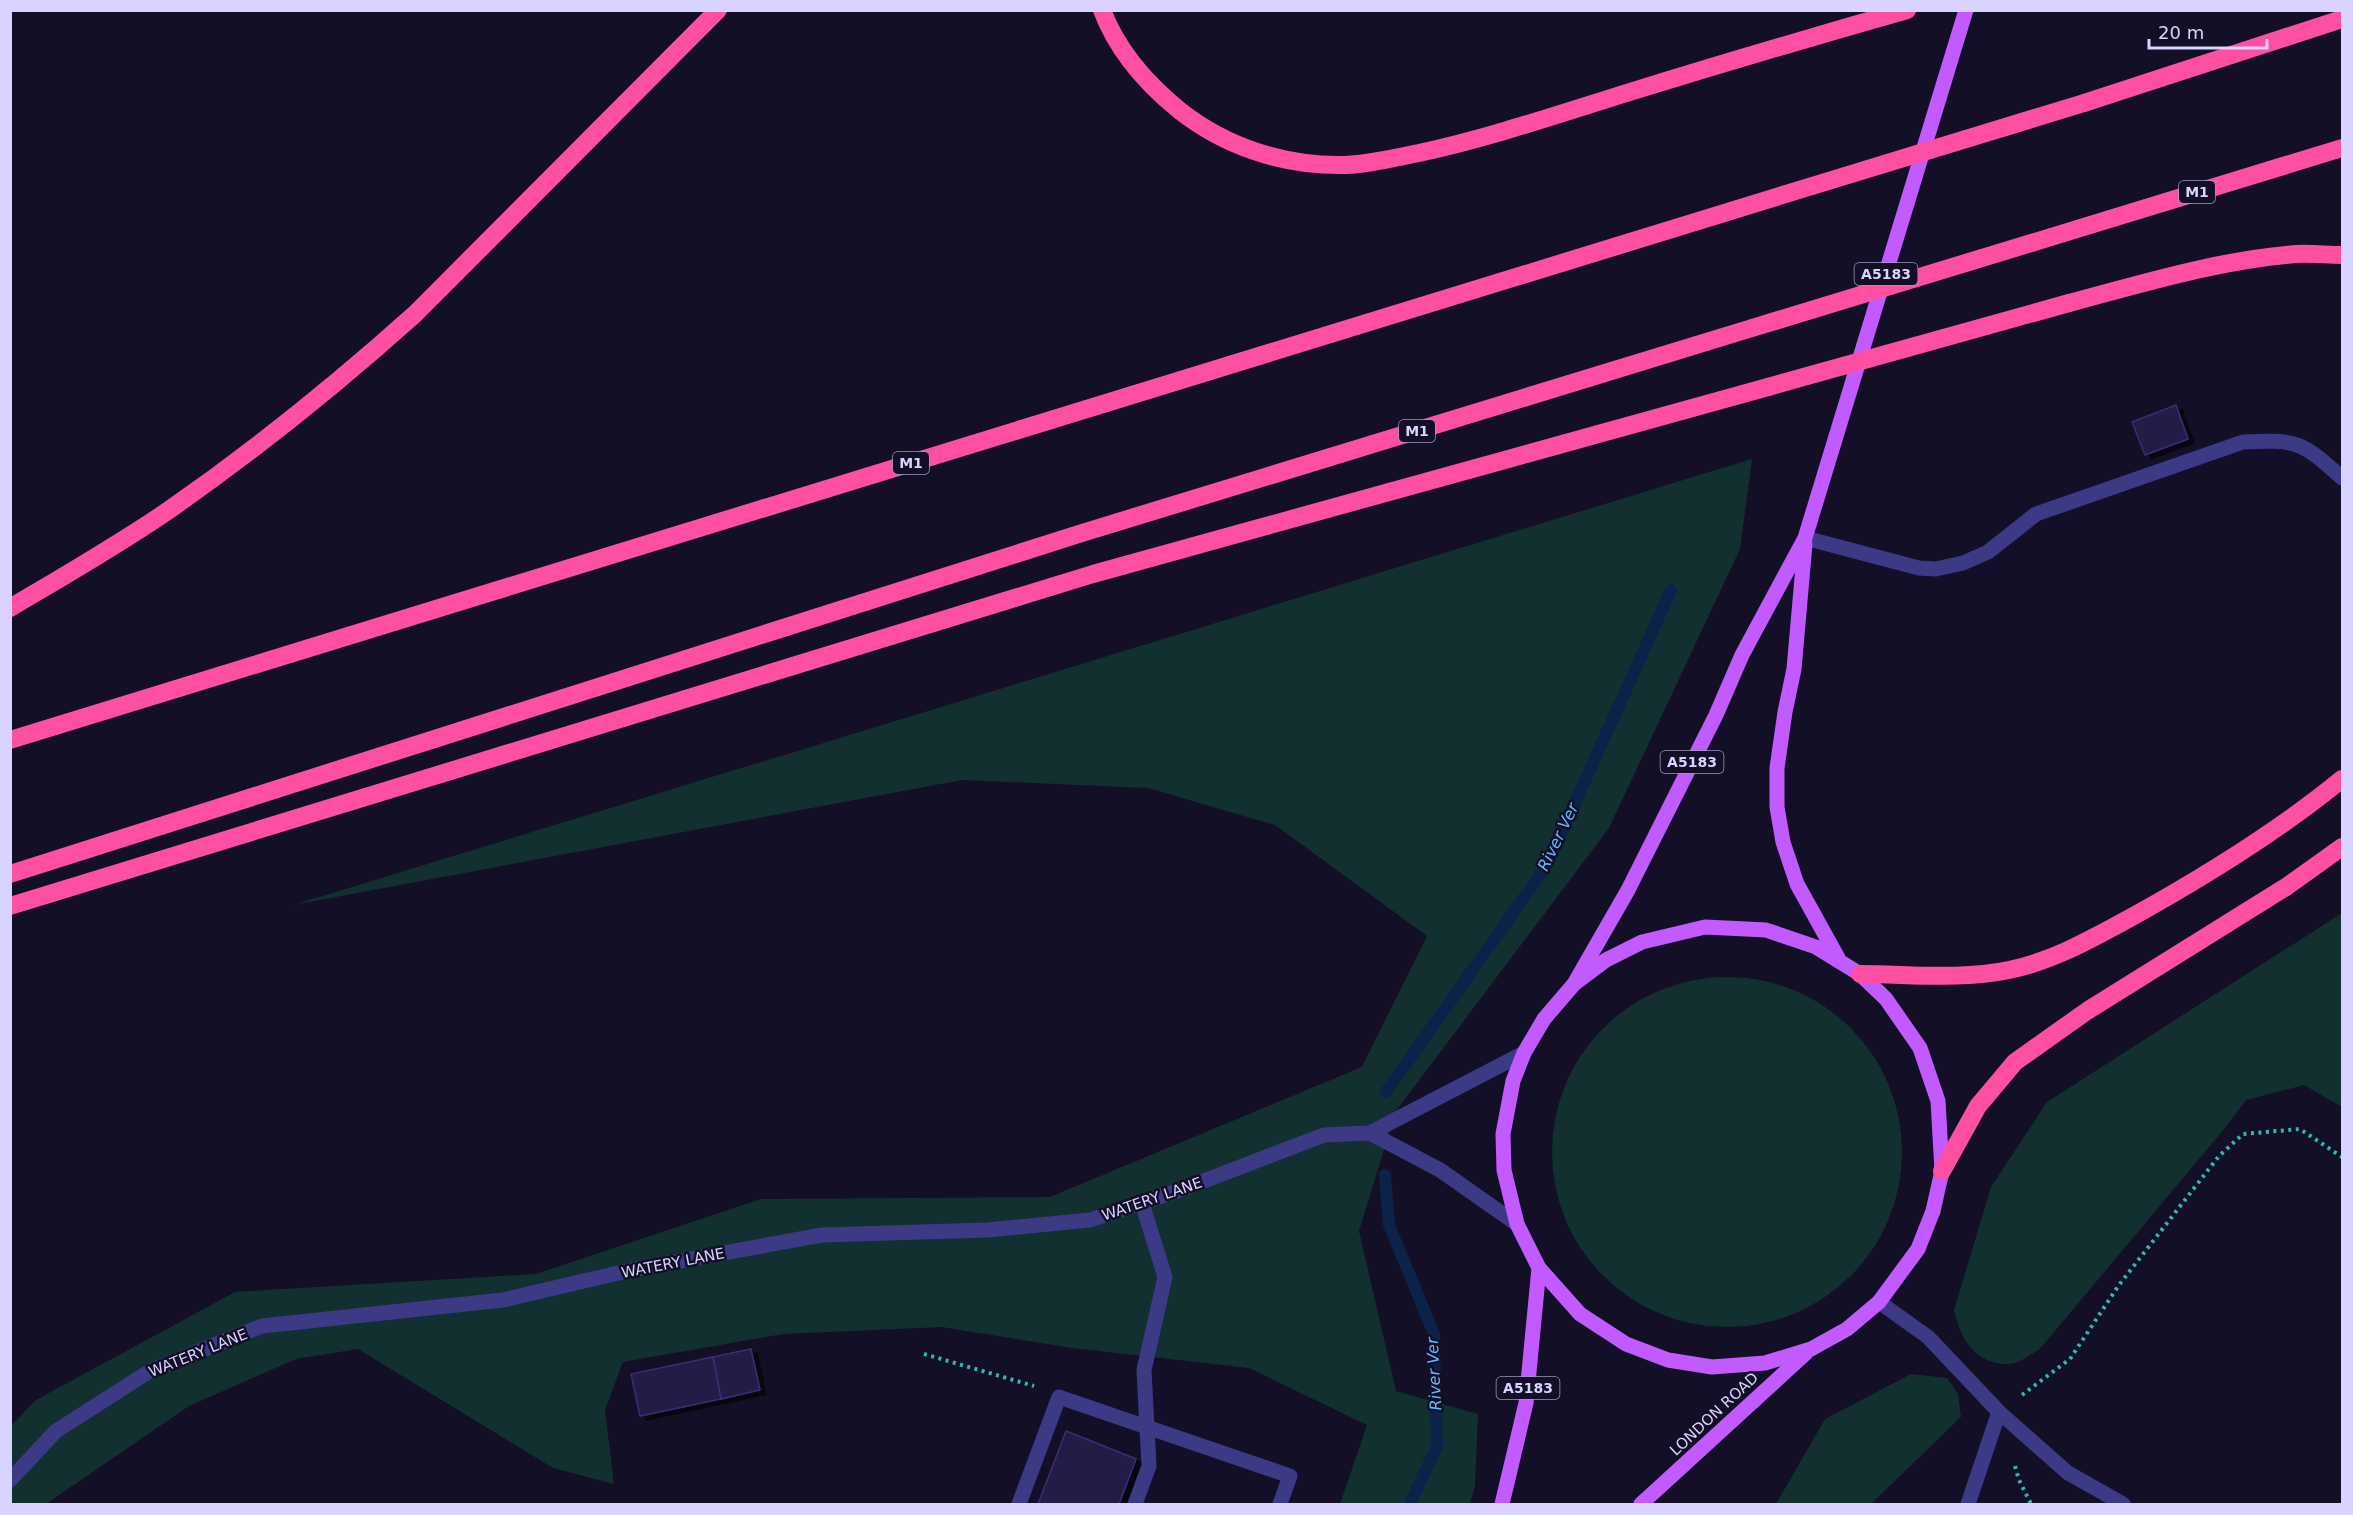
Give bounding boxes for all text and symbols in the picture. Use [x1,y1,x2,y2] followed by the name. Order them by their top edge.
[2149,12,2268,50] scale bar
[2158,22,2204,43] text: 20 m
[2179,181,2215,203] road number: M1
[1854,263,1918,285] road number: A5183
[1399,420,1435,442] road number: M1
[893,452,929,474] road number: M1
[1660,751,1724,773] road number: A5183
[1533,799,1583,874] water label: River Ver
[1100,1173,1204,1225] street label: WATERY LANE
[620,1244,726,1282] street label: WATERY LANE
[146,1325,250,1381] street label: WATERY LANE
[1423,1336,1445,1411] water label: River Ver
[1666,1369,1762,1459] street label: LONDON ROAD
[1496,1377,1559,1399] road number: A5183

